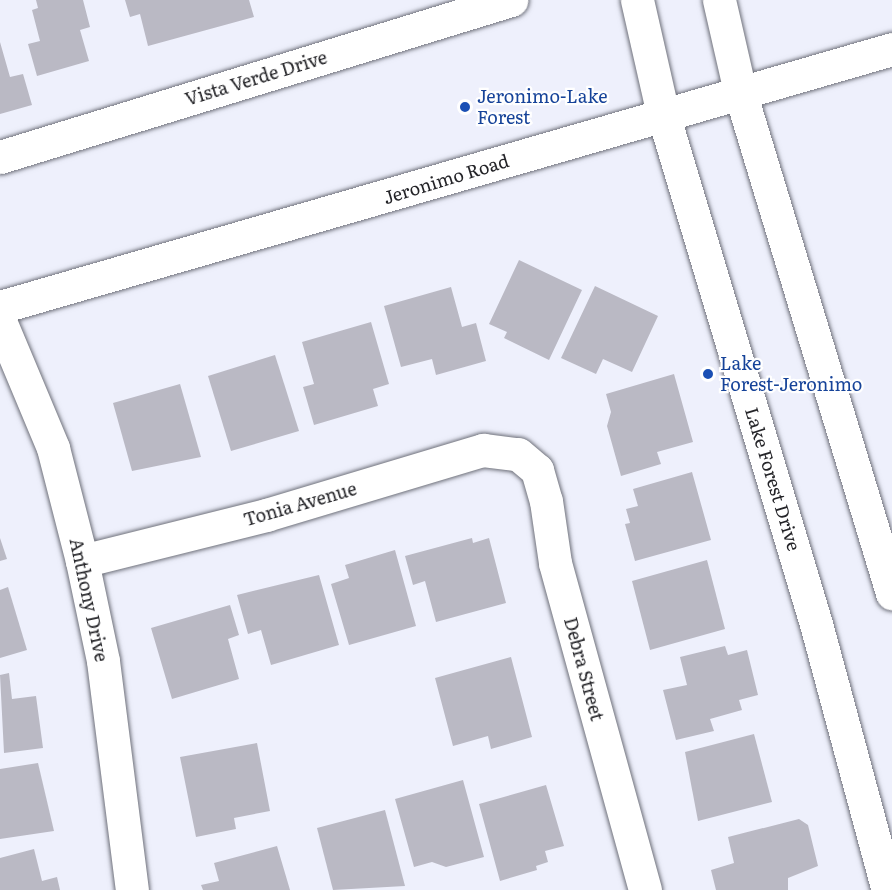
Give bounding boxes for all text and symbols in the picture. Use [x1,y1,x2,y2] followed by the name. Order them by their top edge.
[182,46,330,110] street label: Vista Verde Drive
[477,86,608,128] place label: Jeronimo-Lake Forest
[458,100,472,114] marker: Jeronimo-Lake Forest
[381,150,511,208] street label: Jeronimo Road
[720,353,862,395] place label: Lake Forest-Jeronimo
[701,367,715,381] marker: Lake Forest-Jeronimo
[741,405,805,553] street label: Lake Forest Drive
[241,478,359,530] street label: Tonia Avenue
[65,536,113,664] street label: Anthony Drive
[560,615,608,723] street label: Debra Street

